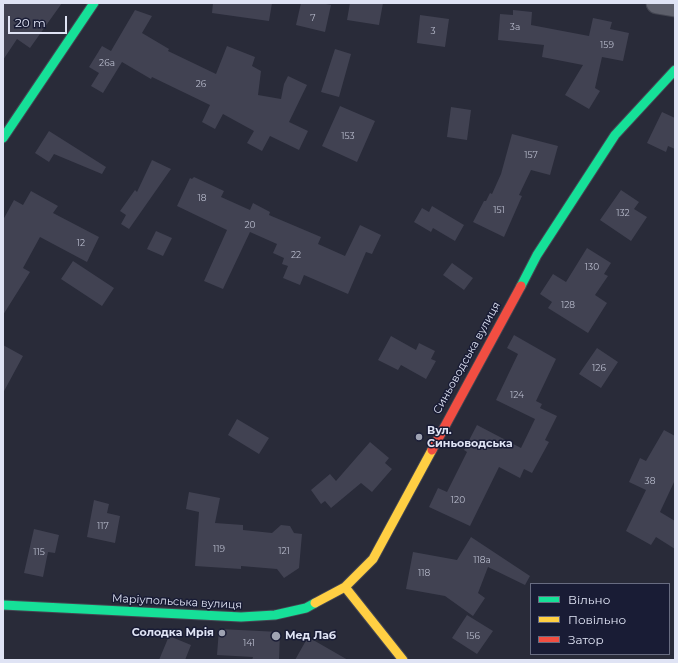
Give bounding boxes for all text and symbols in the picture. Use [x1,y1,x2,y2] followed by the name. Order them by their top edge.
[10,8,69,34] scale bar
[310,13,316,23] house number: 7
[15,15,46,30] text: 20 m
[510,22,520,32] house number: 3а
[430,26,436,36] house number: 3
[600,40,614,50] house number: 159
[99,58,115,68] house number: 26а
[196,79,206,89] house number: 26
[341,131,355,141] house number: 153
[524,150,538,160] house number: 157
[198,193,206,203] house number: 18
[493,205,505,215] house number: 151
[616,208,630,218] house number: 132
[244,220,256,230] house number: 20
[77,238,85,248] house number: 12
[291,250,301,260] house number: 22
[585,262,599,272] house number: 130
[431,300,503,416] street label: Синьоводська вулиця
[561,300,575,310] house number: 128
[592,363,606,373] house number: 126
[510,390,524,400] house number: 124
[427,424,513,450] place label: Вул. Синьоводська
[414,432,424,442] marker: Вул. Синьоводська
[645,476,655,486] house number: 38
[451,495,465,505] house number: 120
[97,521,109,531] house number: 117
[213,544,225,554] house number: 119
[278,546,290,556] house number: 121
[33,547,45,557] house number: 115
[473,555,491,565] house number: 118а
[418,568,430,578] house number: 118
[530,583,670,655] legend
[112,592,242,612] street label: Маріупольська вулиця
[568,592,610,607] text: Вільно
[568,612,626,627] text: Повільно
[132,626,214,640] place label: Солодка Мрія
[217,628,227,638] marker: Солодка Мрія
[285,629,336,643] place label: Мед Лаб
[270,630,282,642] marker: Мед Лаб
[466,631,480,641] house number: 156
[568,632,604,647] text: Затор
[243,638,255,648] house number: 141

